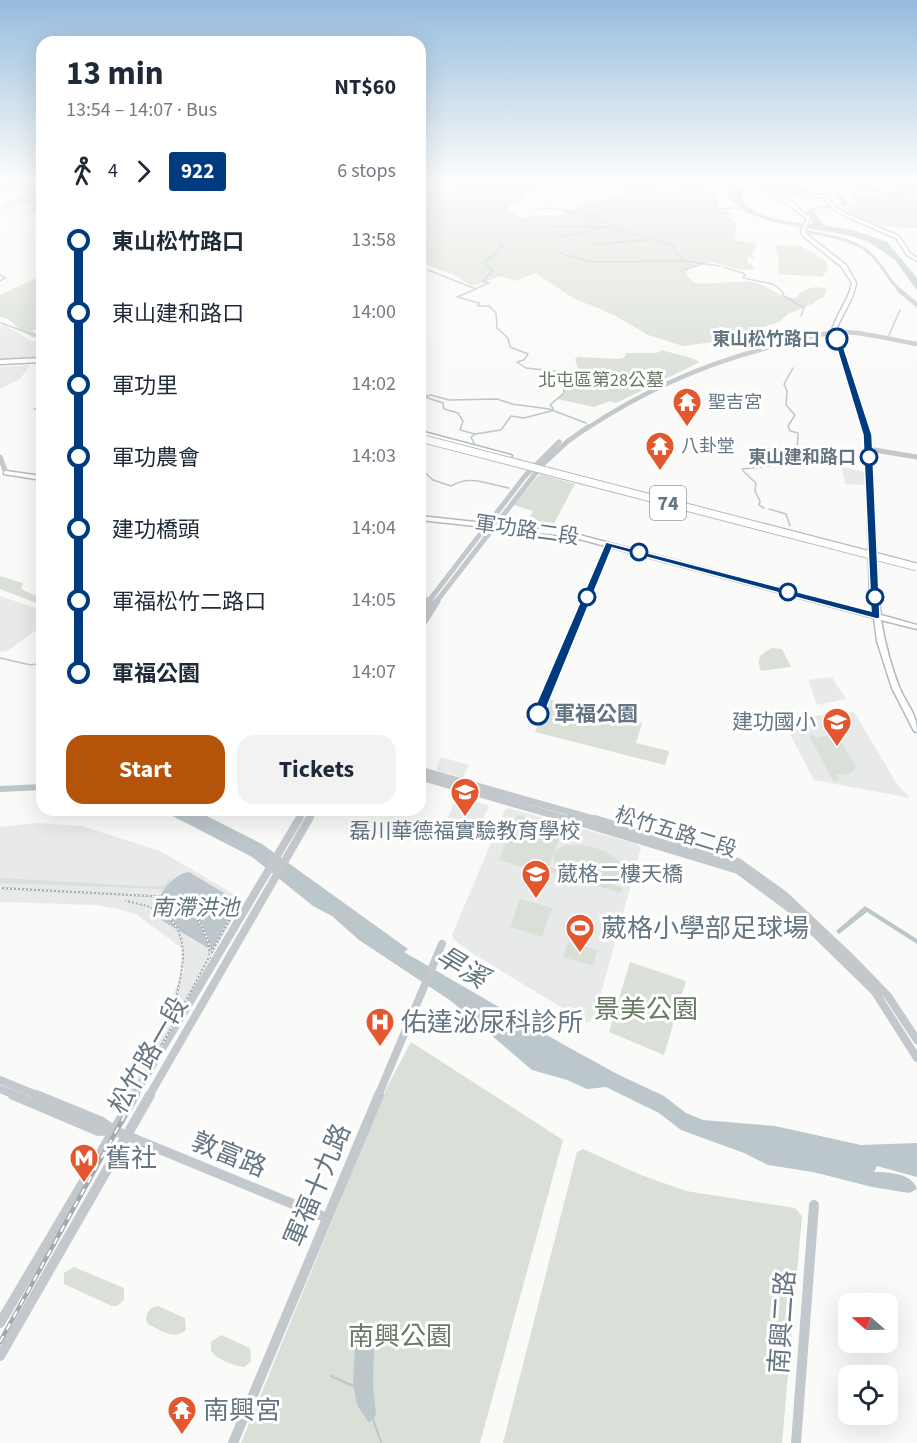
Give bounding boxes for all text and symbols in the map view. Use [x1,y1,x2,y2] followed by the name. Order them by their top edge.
[66,50,164,97] text: 13 min
[334,71,396,103] text: NT$60
[66,96,217,124] text: 13:54 – 14:07 · Bus
[66,155,99,188] icon: walk
[127,155,160,188] icon: forward
[181,156,214,186] text: 922
[108,157,118,185] text: 4
[337,157,396,185] text: 6 stops
[112,226,244,258] text: 東山松竹路口
[351,226,396,254] text: 13:58
[112,298,244,330] text: 東山建和路口
[351,298,396,326] text: 14:00
[712,327,820,352] place label: 東山松竹路口
[826,328,848,350] marker: 東山松竹路口
[538,368,664,393] park label: 北屯區第28公墓
[112,370,178,402] text: 軍功里
[351,370,396,398] text: 14:02
[671,386,703,428] temple icon: 聖吉宮
[708,390,762,415] place label: 聖吉宮
[644,430,676,472] temple icon: 八卦堂
[681,434,735,459] place label: 八卦堂
[112,442,200,474] text: 軍功農會
[351,442,396,470] text: 14:03
[748,445,856,470] place label: 東山建和路口
[860,448,878,466] marker: 東山建和路口
[650,486,686,520] road number: 74
[473,508,581,552] street label: 軍功路二段
[112,514,200,546] text: 建功橋頭
[351,514,396,542] text: 14:04
[630,543,648,561] unlabelled marker
[779,583,797,601] unlabelled marker
[112,586,266,618] text: 軍福松竹二路口
[351,586,396,614] text: 14:05
[578,588,596,606] unlabelled marker
[866,588,884,606] unlabelled marker
[112,658,200,690] text: 軍福公園
[351,658,396,686] text: 14:07
[554,699,638,729] place label: 軍福公園
[527,703,549,725] marker: 軍福公園
[821,706,853,748] school or university icon: 建功國小
[732,707,816,737] place label: 建功國小
[66,735,225,804] button: Start
[237,735,396,804] button: Tickets
[449,776,481,818] school or university icon: 磊川華德福實驗教育學校
[611,799,741,865] street label: 松竹五路二段
[350,816,581,846] place label: 磊川華德福實驗教育學校
[520,858,552,900] school or university icon: 葳格二樓天橋
[557,859,683,889] place label: 葳格二樓天橋
[151,892,241,924] water label: 南滯洪池
[601,910,809,947] place label: 葳格小學部足球場
[564,912,596,954] sports icon: 葳格小學部足球場
[429,937,498,1000] water label: 旱溪
[100,990,197,1121] street label: 松竹路一段
[594,991,698,1028] park label: 景美公園
[401,1004,583,1041] place label: 佑達泌尿科診所
[364,1006,396,1048] hospital icon: 佑達泌尿科診所
[275,1118,360,1252] street label: 軍福十九路
[186,1123,272,1186] street label: 敦富路
[105,1140,157,1177] place label: 舊社
[68,1142,100,1184] metro station icon: 舊社
[760,1269,805,1375] street label: 南興二路
[838,1293,898,1353] north arrow
[838,1293,898,1425] map controls
[348,1318,452,1355] park label: 南興公園
[838,1365,898,1425] button: locate
[203,1392,281,1429] place label: 南興宮
[166,1394,198,1436] temple icon: 南興宮

